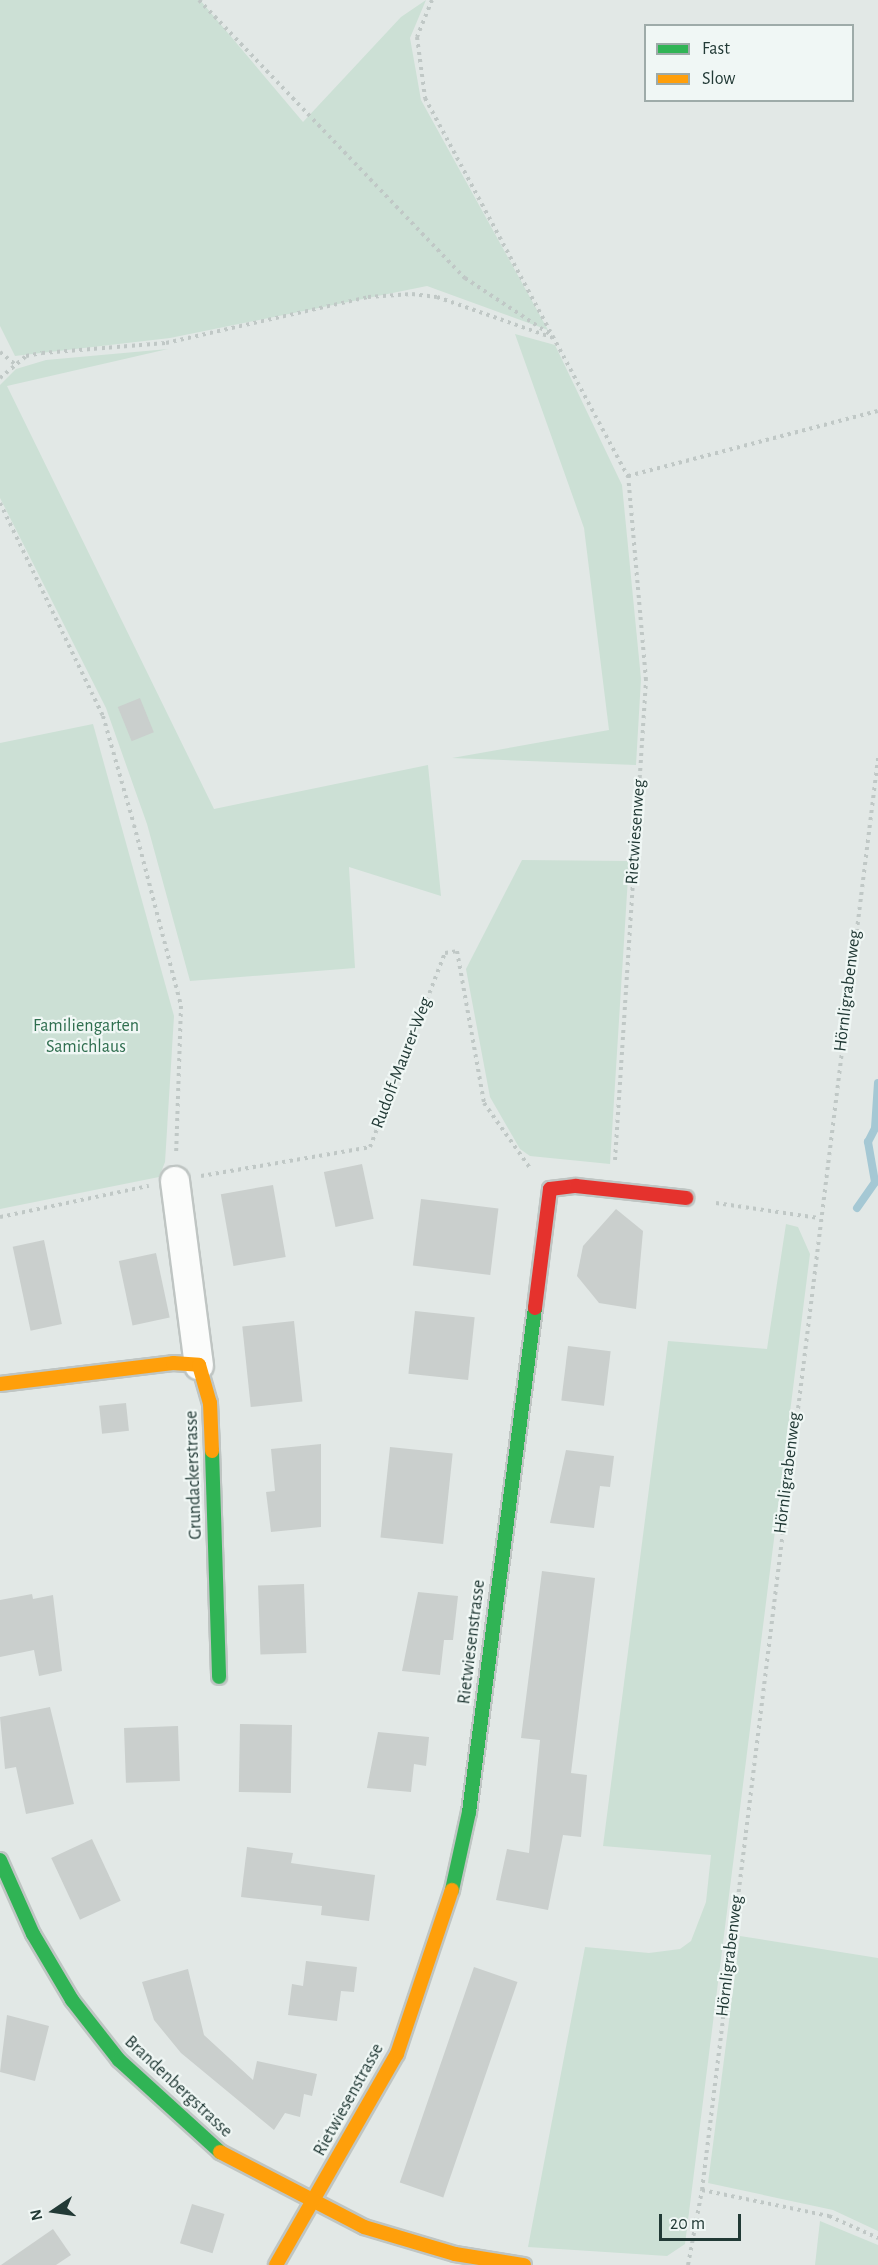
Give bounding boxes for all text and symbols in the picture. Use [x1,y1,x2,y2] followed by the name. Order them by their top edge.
[644,24,854,102] legend
[702,40,730,58] text: Fast
[702,70,735,88] text: Slow
[622,778,650,886] street label: Rietwiesenweg
[830,929,866,1053] street label: Hörnligrabenweg
[367,994,437,1132] street label: Rudolf-Maurer-Weg
[33,1016,139,1058] park label: Familiengarten Samichlaus
[181,1410,207,1540] street label: Grundackerstrasse
[770,1411,806,1535] street label: Hörnligrabenweg
[454,1578,490,1706] street label: Rietwiesenstrasse
[712,1894,748,2018] street label: Hörnligrabenweg
[120,2032,236,2142] street label: Brandenbergstrasse
[309,2040,389,2160] street label: Rietwiesenstrasse
[24,2181,84,2241] north arrow
[662,2202,744,2240] scale bar
[27,2208,46,2222] text: N
[670,2215,705,2233] text: 20 m

